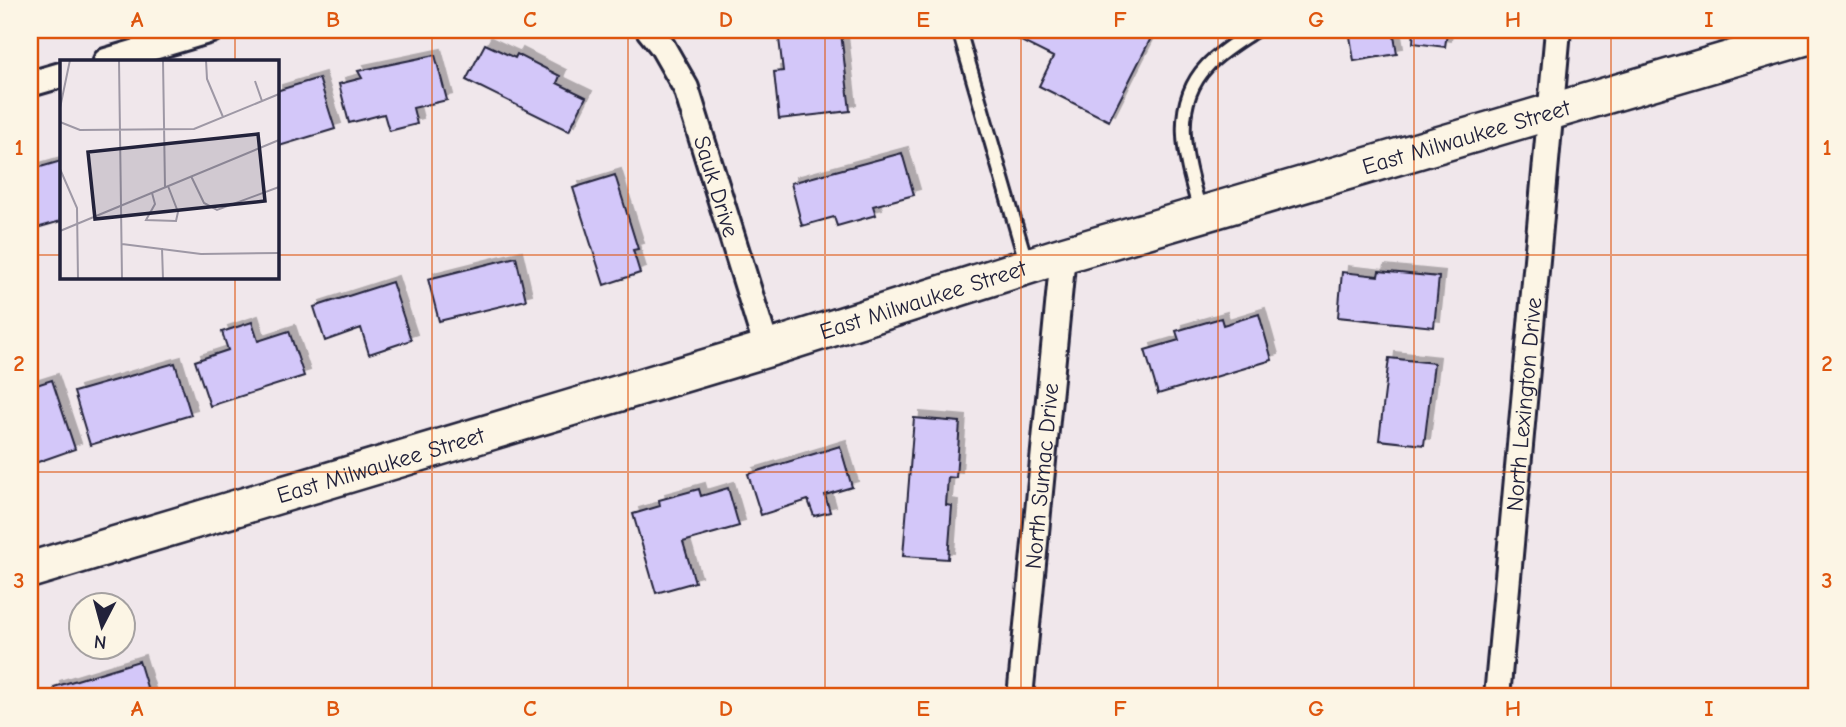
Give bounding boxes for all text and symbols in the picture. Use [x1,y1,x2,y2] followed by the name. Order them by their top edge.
[131,6,144,33] text: A
[326,6,340,33] text: B
[523,6,537,33] text: C
[719,6,733,33] text: D
[916,6,930,33] text: E
[1113,6,1127,33] text: F
[1308,6,1324,33] text: G
[1505,6,1521,33] text: H
[1704,6,1714,33] text: I
[60,60,278,278] inset map
[1359,93,1574,180] street label: East Milwaukee Street
[688,132,745,240] street label: Sauk Drive
[14,134,24,161] text: 1
[1822,134,1832,161] text: 1
[816,254,1031,345] street label: East Milwaukee Street
[1501,296,1547,512] street label: North Lexington Drive
[13,350,25,377] text: 2
[1821,350,1833,377] text: 2
[1019,382,1064,570] street label: North Sumac Drive
[274,421,489,509] street label: East Milwaukee Street
[13,567,25,594] text: 3
[1821,567,1833,594] text: 3
[66,590,136,660] north arrow
[93,630,108,653] text: N
[131,695,144,722] text: A
[326,695,340,722] text: B
[523,695,537,722] text: C
[719,695,733,722] text: D
[916,695,930,722] text: E
[1113,695,1127,722] text: F
[1308,695,1324,722] text: G
[1505,695,1521,722] text: H
[1704,695,1714,722] text: I

